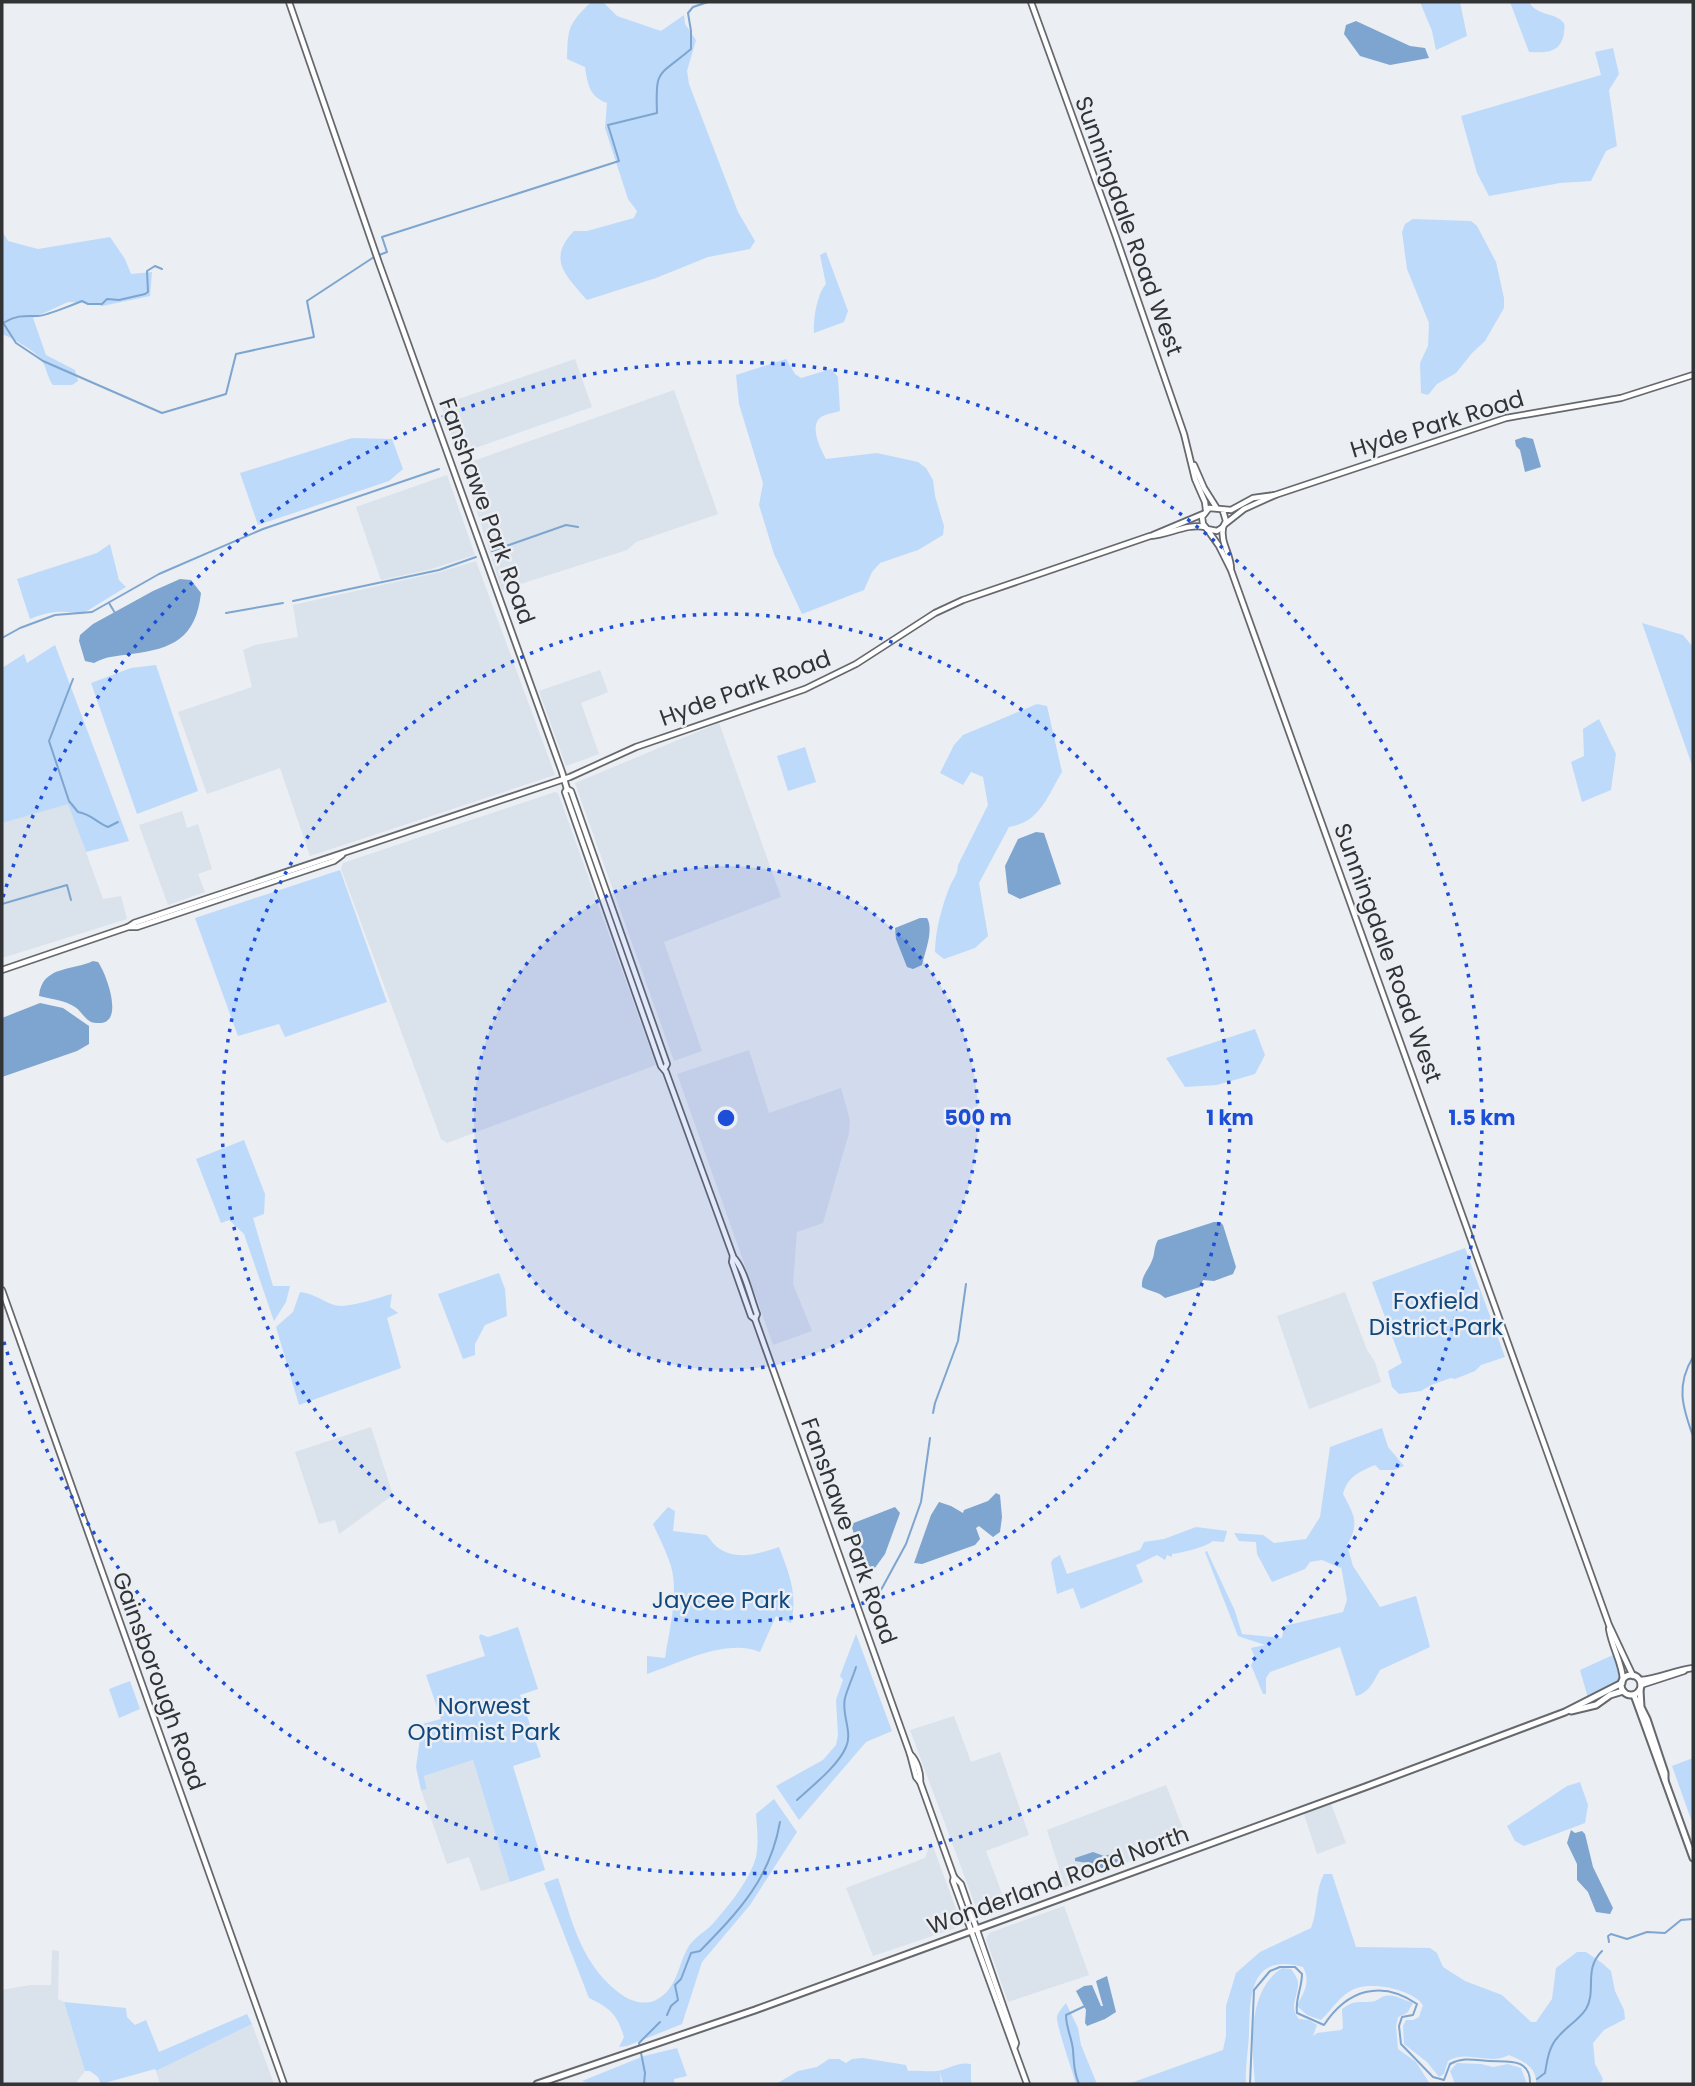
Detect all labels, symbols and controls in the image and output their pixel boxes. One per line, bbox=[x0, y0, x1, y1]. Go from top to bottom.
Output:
street label: Sunningdale Road West bbox=[1067, 92, 1191, 360]
street label: Hyde Park Road bbox=[1346, 382, 1528, 466]
street label: Fanshawe Park Road bbox=[431, 393, 543, 629]
street label: Hyde Park Road bbox=[655, 642, 835, 734]
street label: Sunningdale Road West bbox=[1326, 819, 1450, 1087]
text: 500 m bbox=[944, 1103, 1012, 1132]
text: 1 km bbox=[1206, 1103, 1254, 1132]
text: 1.5 km bbox=[1448, 1103, 1516, 1132]
centre of rings bbox=[714, 1106, 738, 1130]
park label: Foxfield District Park bbox=[1369, 1285, 1503, 1343]
street label: Fanshawe Park Road bbox=[793, 1413, 905, 1649]
street label: Gainsborough Road bbox=[105, 1567, 213, 1795]
park label: Jaycee Park bbox=[652, 1584, 790, 1616]
park label: Norwest Optimist Park bbox=[408, 1690, 561, 1748]
street label: Wonderland Road North bbox=[923, 1818, 1193, 1942]

